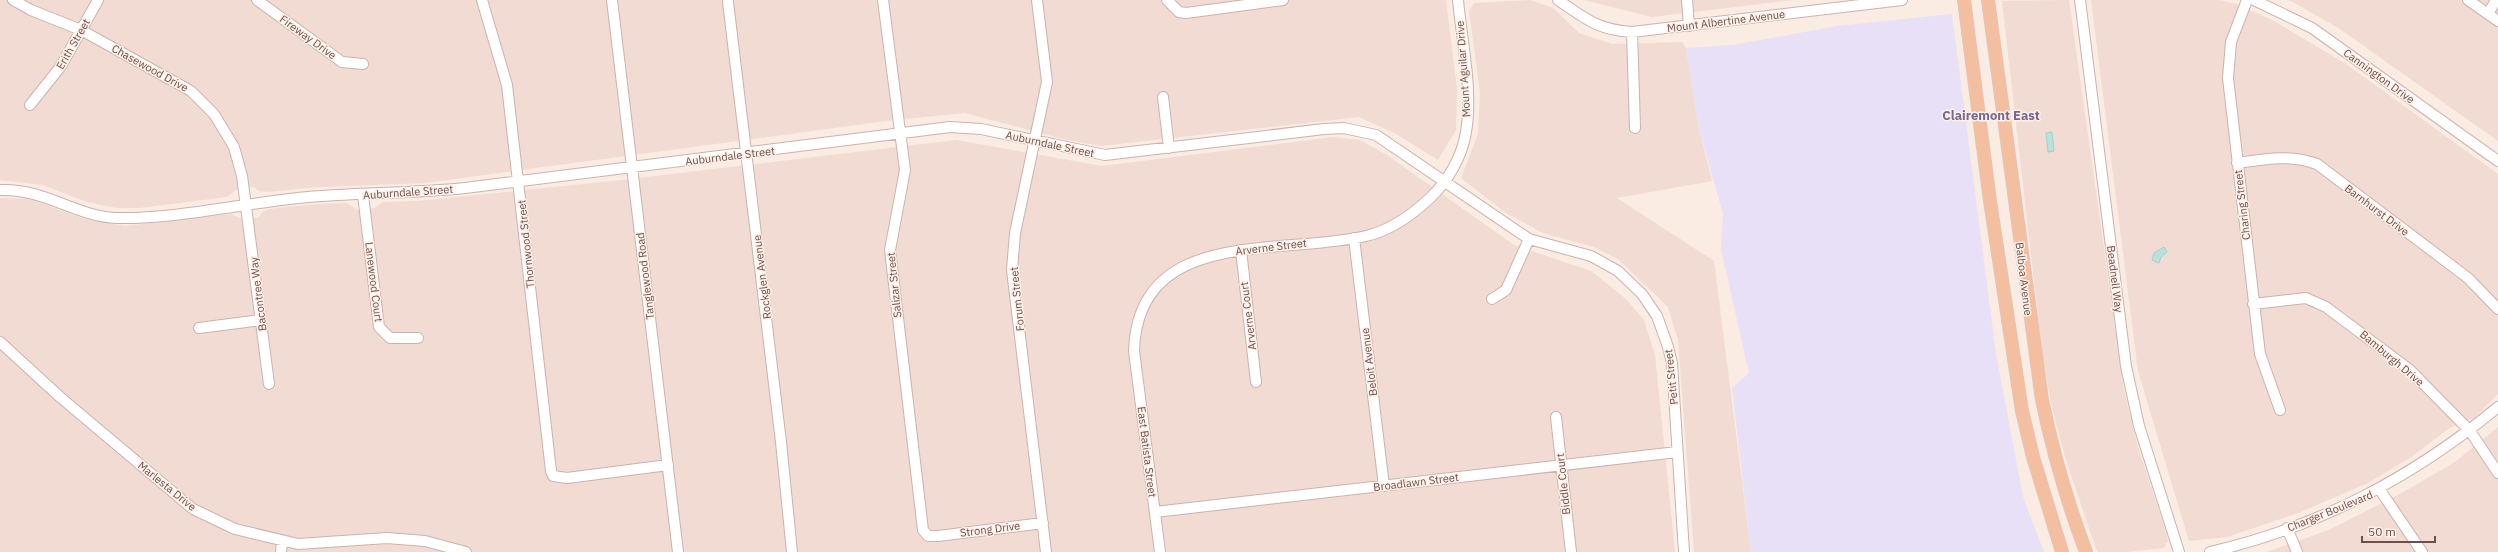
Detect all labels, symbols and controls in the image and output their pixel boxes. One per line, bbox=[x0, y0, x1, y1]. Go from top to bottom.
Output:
street label: Mount Albertine Avenue bbox=[1666, 7, 1786, 35]
street label: Fireway Drive bbox=[277, 12, 339, 62]
street label: Erith Street bbox=[53, 16, 93, 72]
street label: Mount Aguilar Drive bbox=[1453, 20, 1473, 118]
street label: Chasewood Drive bbox=[109, 41, 191, 95]
street label: Cannington Drive bbox=[2341, 46, 2417, 106]
district label: Clairemont East bbox=[1942, 107, 2040, 124]
street label: Auburndale Street bbox=[1004, 128, 1096, 160]
street label: Auburndale Street bbox=[684, 144, 776, 168]
street label: Charing Street bbox=[2231, 169, 2253, 241]
street label: Barnhurst Drive bbox=[2342, 181, 2412, 239]
street label: Auburndale Street bbox=[362, 182, 454, 202]
street label: Thornwood Street bbox=[514, 199, 538, 289]
street label: Tanglewood Road bbox=[633, 232, 657, 320]
street label: Rockglen Avenue bbox=[750, 234, 774, 320]
street label: Arverne Street bbox=[1235, 236, 1308, 258]
street label: Lanewood Court bbox=[362, 241, 386, 323]
street label: Balboa Avenue bbox=[2013, 242, 2035, 316]
street label: Beadnell Way bbox=[2104, 245, 2126, 314]
street label: Salizar Street bbox=[884, 251, 904, 318]
street label: Bacontree Way bbox=[246, 256, 269, 332]
street label: Forum Street bbox=[1007, 266, 1027, 332]
street label: Arverne Court bbox=[1237, 281, 1259, 351]
street label: Beloit Avenue bbox=[1358, 327, 1380, 397]
street label: Bamburgh Drive bbox=[2357, 327, 2427, 389]
street label: Petit Street bbox=[1661, 348, 1681, 405]
street label: East Batista Street bbox=[1134, 406, 1160, 498]
street label: Biddle Court bbox=[1553, 453, 1573, 515]
street label: Marlesta Drive bbox=[135, 458, 199, 514]
street label: Broadlawn Street bbox=[1373, 470, 1460, 494]
street label: Charger Boulevard bbox=[2285, 487, 2375, 535]
street label: Strong Drive bbox=[959, 518, 1021, 540]
scale bar bbox=[2362, 518, 2435, 544]
text: 50 m bbox=[2368, 524, 2396, 539]

